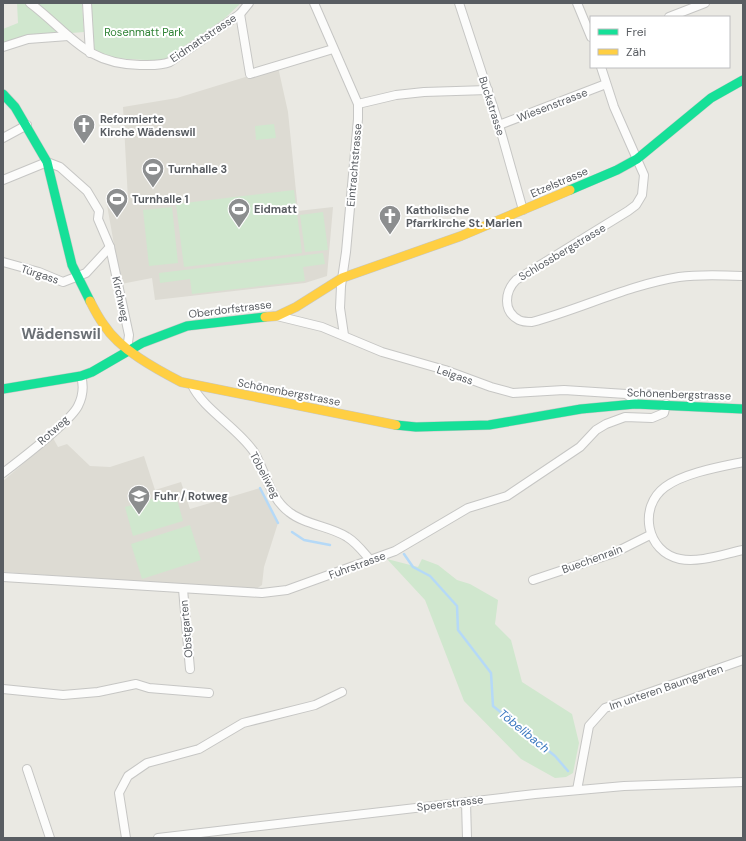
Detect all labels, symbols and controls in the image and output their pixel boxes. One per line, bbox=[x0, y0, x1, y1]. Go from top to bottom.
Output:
street label: Eidmattstrasse bbox=[167, 11, 239, 65]
legend bbox=[590, 16, 730, 68]
text: Frei bbox=[626, 24, 646, 40]
park label: Rosenmatt Park bbox=[104, 25, 184, 39]
text: Zäh bbox=[626, 44, 646, 60]
street label: Buckstrasse bbox=[476, 75, 508, 137]
street label: Wiesenstrasse bbox=[515, 85, 589, 125]
church icon: Reformierte Kirche Wädenswil bbox=[71, 112, 97, 145]
place label: Reformierte Kirche Wädenswil bbox=[100, 112, 196, 139]
street label: Eintrachtstrasse bbox=[343, 123, 365, 207]
sports icon: Turnhalle 3 bbox=[140, 156, 166, 189]
place label: Turnhalle 3 bbox=[168, 162, 227, 176]
street label: Etzelstrasse bbox=[528, 164, 590, 200]
sports icon: Turnhalle 1 bbox=[104, 186, 130, 219]
place label: Turnhalle 1 bbox=[132, 192, 188, 206]
sports icon: Eidmatt bbox=[226, 196, 252, 229]
place label: Eidmatt bbox=[254, 202, 297, 216]
church icon: Katholische Pfarrkirche St. Marien bbox=[377, 203, 403, 236]
place label: Katholische Pfarrkirche St. Marien bbox=[406, 203, 523, 230]
street label: Schlossbergstrasse bbox=[516, 220, 608, 284]
street label: Türgass bbox=[19, 261, 61, 287]
street label: Kirchweg bbox=[109, 275, 133, 323]
street label: Oberdorfstrasse bbox=[188, 297, 272, 321]
district label: Wädenswil bbox=[21, 324, 101, 344]
street label: Leigass bbox=[435, 362, 475, 388]
street label: Schönenbergstrasse bbox=[236, 375, 342, 409]
street label: Schönenbergstrasse bbox=[627, 385, 731, 403]
street label: Rotweg bbox=[34, 412, 72, 448]
street label: Töbeliweg bbox=[247, 449, 283, 501]
school or university icon: Fuhr / Rotweg bbox=[126, 483, 152, 516]
place label: Fuhr / Rotweg bbox=[154, 489, 228, 503]
street label: Buechenrain bbox=[560, 542, 624, 576]
street label: Fuhrstrasse bbox=[327, 548, 387, 582]
street label: Obstgarten bbox=[177, 600, 195, 658]
street label: Im unteren Baumgarten bbox=[607, 661, 725, 713]
water label: Töbelibach bbox=[495, 706, 553, 756]
street label: Speerstrasse bbox=[416, 792, 484, 814]

